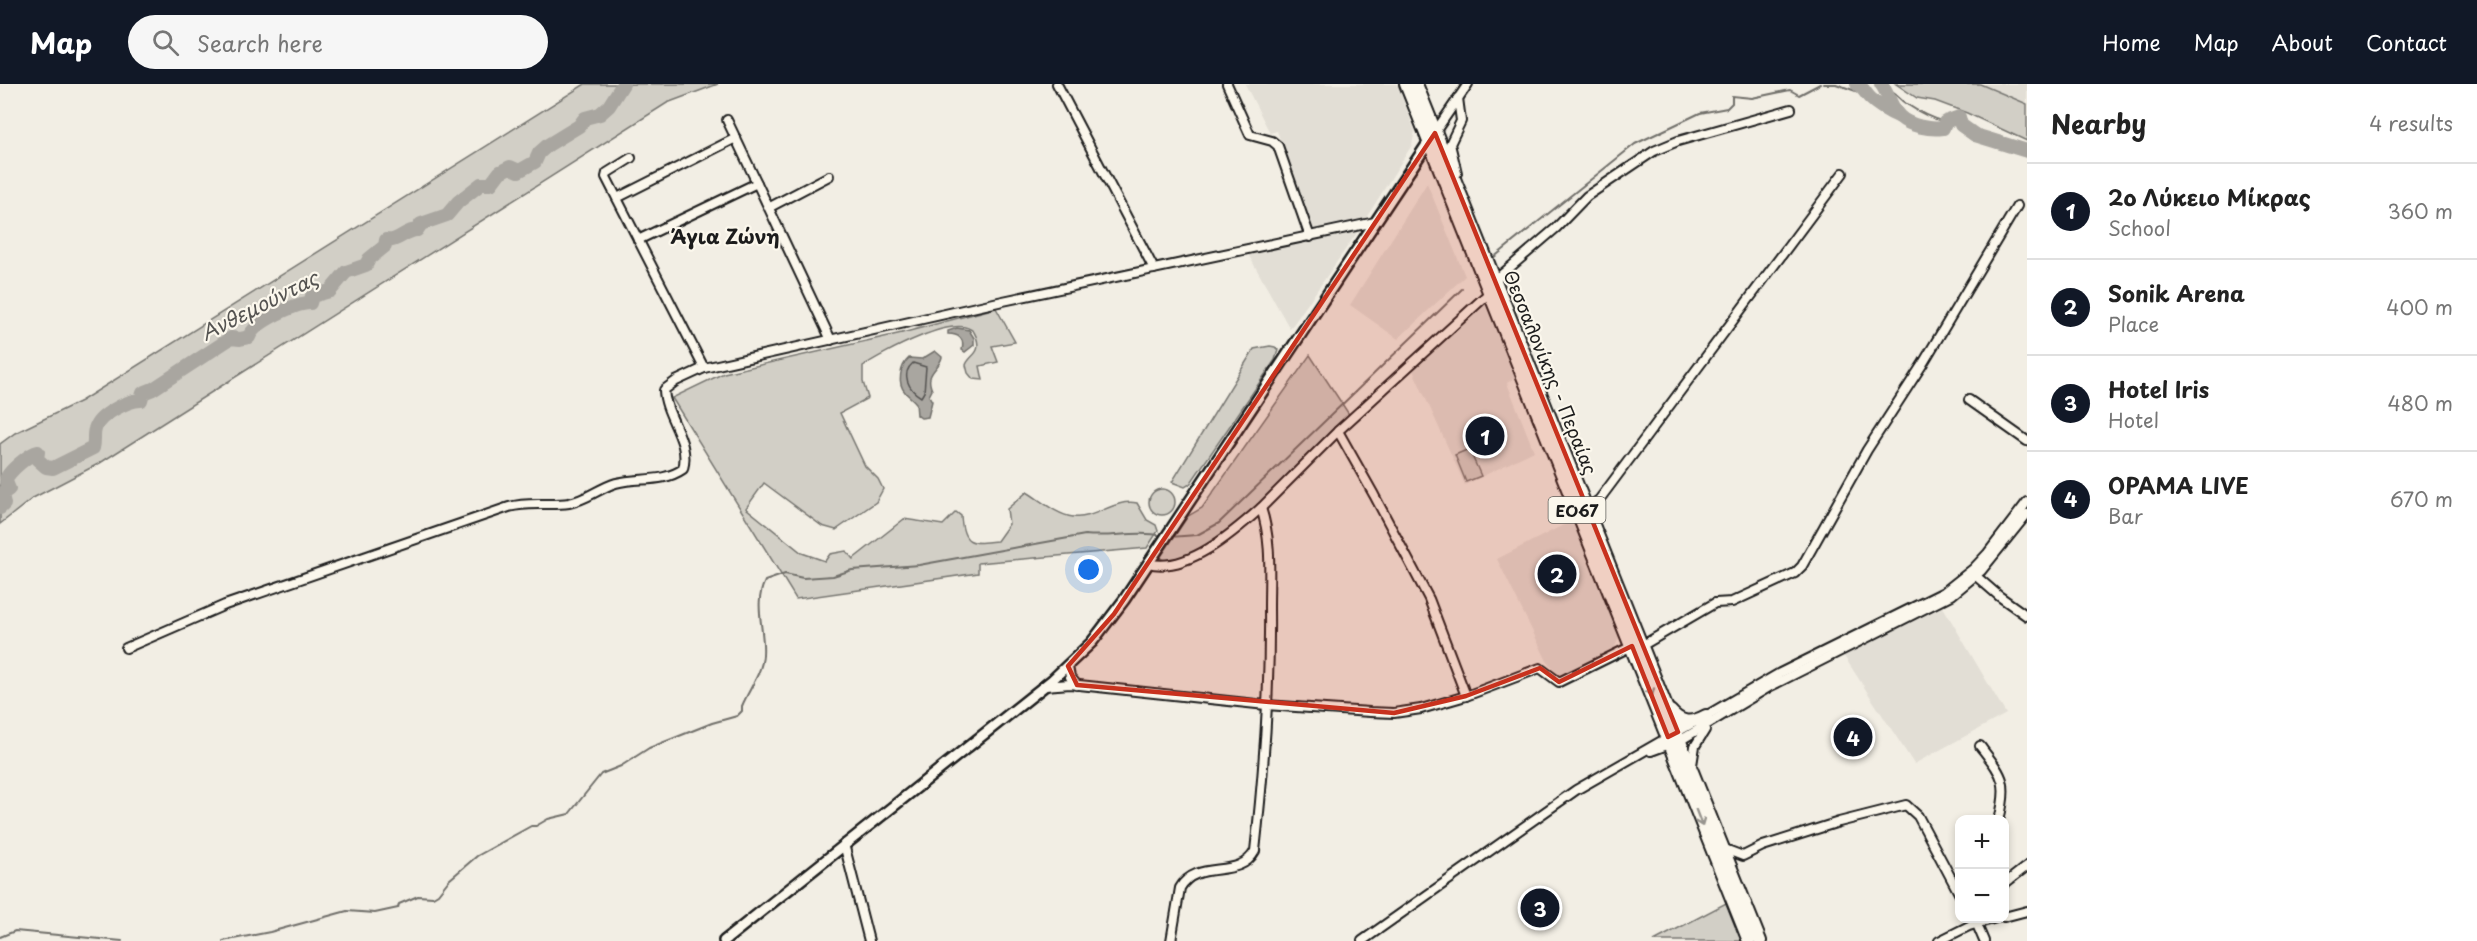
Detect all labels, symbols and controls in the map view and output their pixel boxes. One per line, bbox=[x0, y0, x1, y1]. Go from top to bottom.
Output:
search box bbox=[128, 15, 548, 69]
text: Map bbox=[30, 21, 92, 64]
icon: search bbox=[149, 26, 182, 59]
text: Search here bbox=[197, 26, 323, 59]
text: Home bbox=[2102, 26, 2161, 58]
text: Map bbox=[2194, 26, 2239, 58]
text: About bbox=[2272, 26, 2333, 58]
text: Contact bbox=[2366, 26, 2447, 58]
text: Nearby bbox=[2051, 104, 2146, 143]
text: 4 results bbox=[2369, 108, 2453, 138]
text: 2ο Λύκειο Μίκρας bbox=[2108, 180, 2311, 213]
text: 1 bbox=[2066, 196, 2075, 226]
text: 360 m bbox=[2387, 196, 2453, 226]
text: School bbox=[2108, 213, 2171, 243]
district label: Άγια Ζώνη bbox=[670, 221, 780, 251]
water label: Ανθεμούντας bbox=[195, 262, 325, 348]
street label: Θεσσαλονίκης - Περαίας bbox=[1498, 266, 1604, 478]
text: Sonik Arena bbox=[2108, 276, 2245, 309]
text: 2 bbox=[2063, 292, 2078, 322]
text: 400 m bbox=[2386, 292, 2453, 322]
text: Place bbox=[2108, 309, 2159, 339]
text: Hotel Iris bbox=[2108, 372, 2209, 405]
text: 3 bbox=[2064, 388, 2077, 418]
text: 480 m bbox=[2388, 388, 2453, 418]
text: Hotel bbox=[2108, 405, 2159, 435]
pin: 1 bbox=[1466, 414, 1504, 458]
text: ΟΡΑΜΑ LIVE bbox=[2108, 468, 2249, 501]
text: 4 bbox=[2064, 484, 2077, 514]
text: 670 m bbox=[2390, 484, 2453, 514]
road number: ΕΟ67 bbox=[1548, 497, 1606, 523]
text: Bar bbox=[2108, 501, 2143, 531]
pin: 2 bbox=[1538, 552, 1576, 596]
your location bbox=[1074, 555, 1103, 584]
one-way arrow bbox=[1644, 678, 1655, 696]
pin: 4 bbox=[1834, 714, 1872, 760]
one-way arrow bbox=[1695, 808, 1706, 827]
map controls bbox=[1955, 815, 2009, 923]
button: + bbox=[1955, 815, 2009, 869]
button: − bbox=[1955, 869, 2009, 923]
pin: 3 bbox=[1520, 886, 1560, 930]

